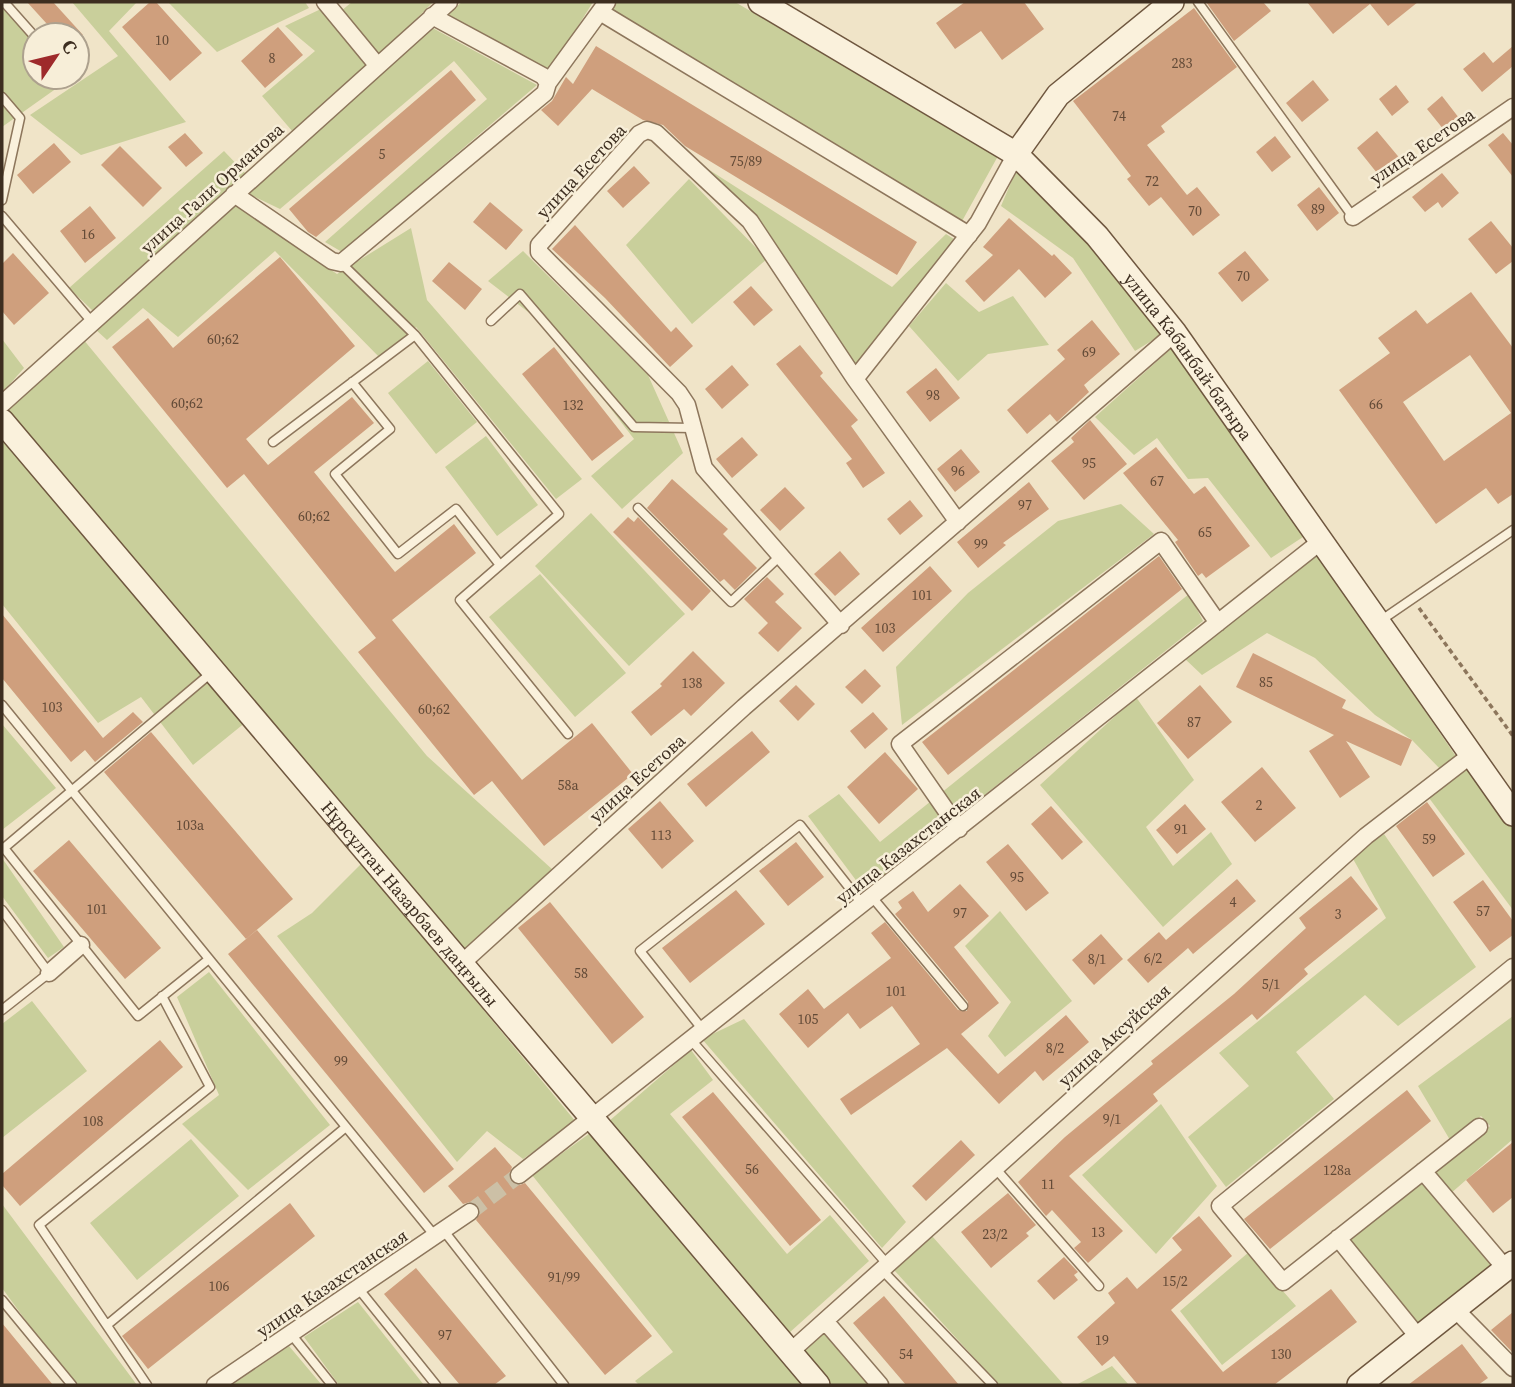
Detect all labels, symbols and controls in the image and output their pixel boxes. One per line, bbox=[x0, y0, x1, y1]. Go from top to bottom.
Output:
north arrow bbox=[21, 21, 91, 91]
house number: 10 bbox=[155, 30, 169, 50]
text: С bbox=[56, 34, 84, 59]
house number: 8 bbox=[269, 48, 276, 68]
house number: 283 bbox=[1172, 53, 1193, 73]
street label: улица Есетова bbox=[1365, 101, 1480, 190]
house number: 74 bbox=[1112, 106, 1126, 126]
street label: улица Гали Орманова bbox=[135, 116, 290, 259]
street label: улица Есетова bbox=[530, 117, 632, 224]
house number: 5 bbox=[379, 144, 386, 164]
house number: 75/89 bbox=[730, 151, 762, 171]
house number: 72 bbox=[1145, 171, 1159, 191]
house number: 89 bbox=[1311, 199, 1325, 219]
house number: 70 bbox=[1188, 201, 1202, 221]
house number: 16 bbox=[81, 224, 95, 244]
house number: 70 bbox=[1236, 266, 1250, 286]
street label: улица Кабанбай-батыра bbox=[1118, 267, 1259, 446]
house number: 60;62 bbox=[207, 329, 239, 349]
house number: 69 bbox=[1082, 342, 1096, 362]
house number: 98 bbox=[926, 385, 940, 405]
house number: 60;62 bbox=[171, 393, 203, 413]
house number: 66 bbox=[1369, 394, 1383, 414]
house number: 132 bbox=[563, 395, 584, 415]
house number: 95 bbox=[1082, 453, 1096, 473]
house number: 96 bbox=[951, 461, 965, 481]
house number: 67 bbox=[1150, 471, 1164, 491]
house number: 97 bbox=[1018, 495, 1032, 515]
house number: 60;62 bbox=[298, 506, 330, 526]
house number: 65 bbox=[1198, 522, 1212, 542]
house number: 99 bbox=[974, 534, 988, 554]
house number: 101 bbox=[912, 585, 933, 605]
house number: 103 bbox=[875, 618, 896, 638]
house number: 85 bbox=[1259, 672, 1273, 692]
house number: 138 bbox=[682, 673, 703, 693]
house number: 103 bbox=[42, 697, 63, 717]
house number: 60;62 bbox=[418, 699, 450, 719]
house number: 87 bbox=[1187, 712, 1201, 732]
street label: улица Есетова bbox=[583, 727, 691, 828]
house number: 58а bbox=[557, 775, 579, 795]
street label: улица Казахстанская bbox=[830, 780, 986, 910]
street label: Нұрсұлтан Назарбаев даңғылы bbox=[316, 795, 505, 1012]
house number: 2 bbox=[1256, 795, 1263, 815]
house number: 103а bbox=[176, 815, 205, 835]
house number: 91 bbox=[1174, 819, 1188, 839]
house number: 113 bbox=[651, 825, 672, 845]
house number: 59 bbox=[1422, 829, 1436, 849]
house number: 95 bbox=[1010, 867, 1024, 887]
house number: 4 bbox=[1230, 892, 1237, 912]
house number: 101 bbox=[87, 899, 108, 919]
house number: 57 bbox=[1476, 901, 1490, 921]
house number: 97 bbox=[953, 903, 967, 923]
house number: 3 bbox=[1335, 904, 1342, 924]
house number: 6/2 bbox=[1144, 948, 1162, 968]
house number: 8/1 bbox=[1088, 949, 1106, 969]
house number: 58 bbox=[574, 963, 588, 983]
house number: 5/1 bbox=[1262, 974, 1280, 994]
street label: улица Аксуйская bbox=[1052, 978, 1176, 1092]
house number: 101 bbox=[886, 981, 907, 1001]
house number: 105 bbox=[798, 1009, 819, 1029]
house number: 8/2 bbox=[1046, 1038, 1064, 1058]
house number: 99 bbox=[334, 1051, 348, 1071]
house number: 9/1 bbox=[1103, 1109, 1121, 1129]
house number: 108 bbox=[83, 1111, 104, 1131]
house number: 56 bbox=[745, 1159, 759, 1179]
house number: 128а bbox=[1323, 1160, 1352, 1180]
house number: 11 bbox=[1041, 1174, 1055, 1194]
house number: 13 bbox=[1091, 1222, 1105, 1242]
street label: улица Казахстанская bbox=[251, 1223, 413, 1343]
house number: 23/2 bbox=[982, 1224, 1008, 1244]
house number: 91/99 bbox=[548, 1267, 580, 1287]
house number: 15/2 bbox=[1162, 1271, 1188, 1291]
house number: 106 bbox=[209, 1276, 230, 1296]
house number: 97 bbox=[438, 1325, 452, 1345]
house number: 19 bbox=[1095, 1330, 1109, 1350]
house number: 54 bbox=[899, 1344, 913, 1364]
house number: 130 bbox=[1271, 1344, 1292, 1364]

